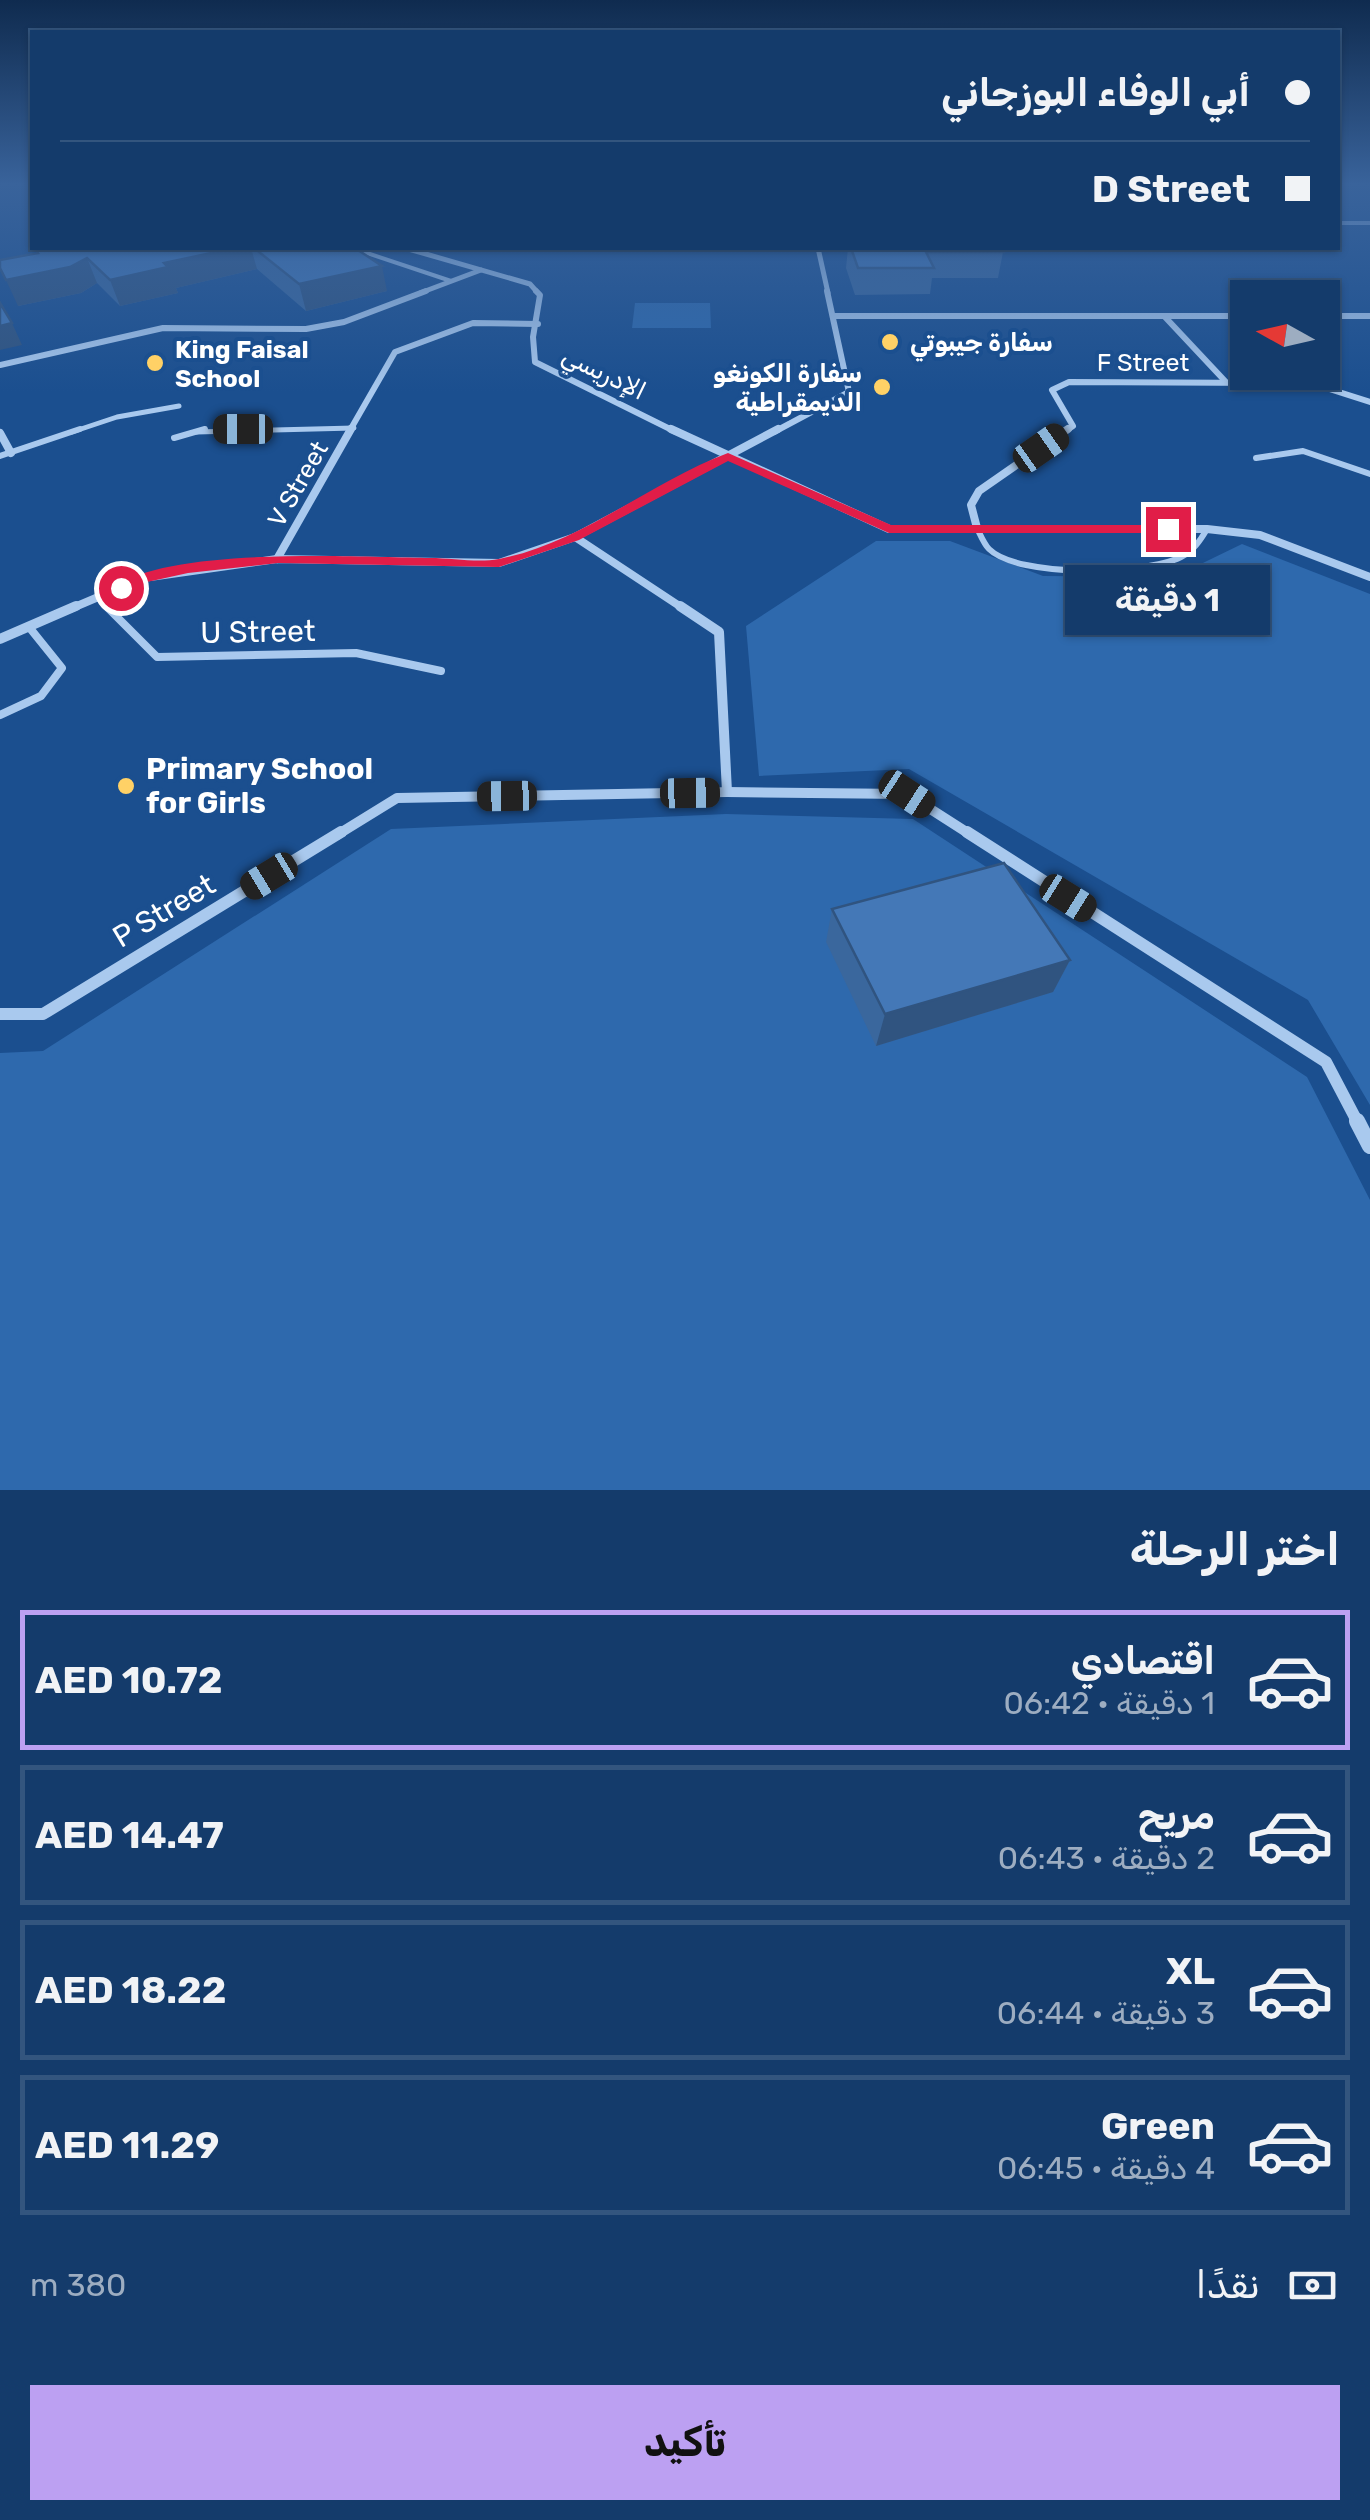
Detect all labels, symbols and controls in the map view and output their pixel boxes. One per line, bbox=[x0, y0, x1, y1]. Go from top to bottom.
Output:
text: أبي الوفاء البوزجاني bbox=[941, 70, 1250, 116]
text: D Street bbox=[1092, 166, 1250, 212]
north arrow bbox=[1230, 280, 1340, 390]
map controls bbox=[1230, 280, 1340, 390]
place label: سفارة جيبوتي bbox=[910, 328, 1053, 362]
marker: سفارة جيبوتي bbox=[879, 331, 901, 353]
place label: King Faisal School bbox=[175, 335, 309, 393]
street label: الإدريسي bbox=[556, 340, 651, 409]
street label: F Street bbox=[1097, 348, 1190, 377]
marker: King Faisal School bbox=[144, 352, 166, 374]
place label: سفارة الكونغو الديمقراطية bbox=[713, 359, 862, 417]
marker: سفارة الكونغو الديمقراطية bbox=[871, 376, 893, 398]
car bbox=[213, 414, 273, 444]
car bbox=[1008, 419, 1074, 477]
street label: V Street bbox=[262, 436, 334, 532]
route end bbox=[1146, 507, 1191, 552]
callout: 1 دقيقة bbox=[1066, 564, 1270, 634]
route start bbox=[99, 566, 144, 611]
text: 1 دقيقة bbox=[1115, 581, 1220, 619]
street label: U Street bbox=[200, 613, 316, 651]
place label: Primary School for Girls bbox=[146, 751, 373, 821]
car bbox=[874, 765, 940, 823]
marker: Primary School for Girls bbox=[115, 775, 137, 797]
car bbox=[660, 777, 720, 809]
car bbox=[477, 780, 537, 812]
car bbox=[236, 848, 302, 904]
street label: P Street bbox=[106, 866, 222, 955]
car bbox=[1035, 869, 1101, 927]
text: اختر الرحلة bbox=[1130, 1523, 1340, 1576]
icon: car bbox=[1245, 1635, 1335, 1725]
text: اقتصادي bbox=[1071, 1638, 1215, 1684]
text: AED 10.72 bbox=[35, 1657, 222, 1703]
text: 1 دقيقة · 06:42 bbox=[1003, 1684, 1215, 1722]
icon: car bbox=[1245, 1790, 1335, 1880]
text: مريح bbox=[1138, 1793, 1215, 1839]
text: AED 14.47 bbox=[35, 1812, 224, 1858]
text: 2 دقيقة · 06:43 bbox=[998, 1839, 1215, 1877]
icon: car bbox=[1245, 1945, 1335, 2035]
text: XL bbox=[1166, 1948, 1215, 1994]
text: AED 18.22 bbox=[35, 1967, 226, 2013]
text: 3 دقيقة · 06:44 bbox=[997, 1994, 1215, 2032]
icon: car bbox=[1245, 2100, 1335, 2190]
text: Green bbox=[1101, 2103, 1215, 2149]
text: AED 11.29 bbox=[35, 2122, 219, 2168]
text: 4 دقيقة · 06:45 bbox=[997, 2149, 1215, 2187]
icon: cash bbox=[1285, 2258, 1340, 2313]
text: نقدًا bbox=[1196, 2262, 1260, 2308]
text: 380 m bbox=[30, 2266, 126, 2304]
button: تأكيد bbox=[30, 2385, 1340, 2500]

